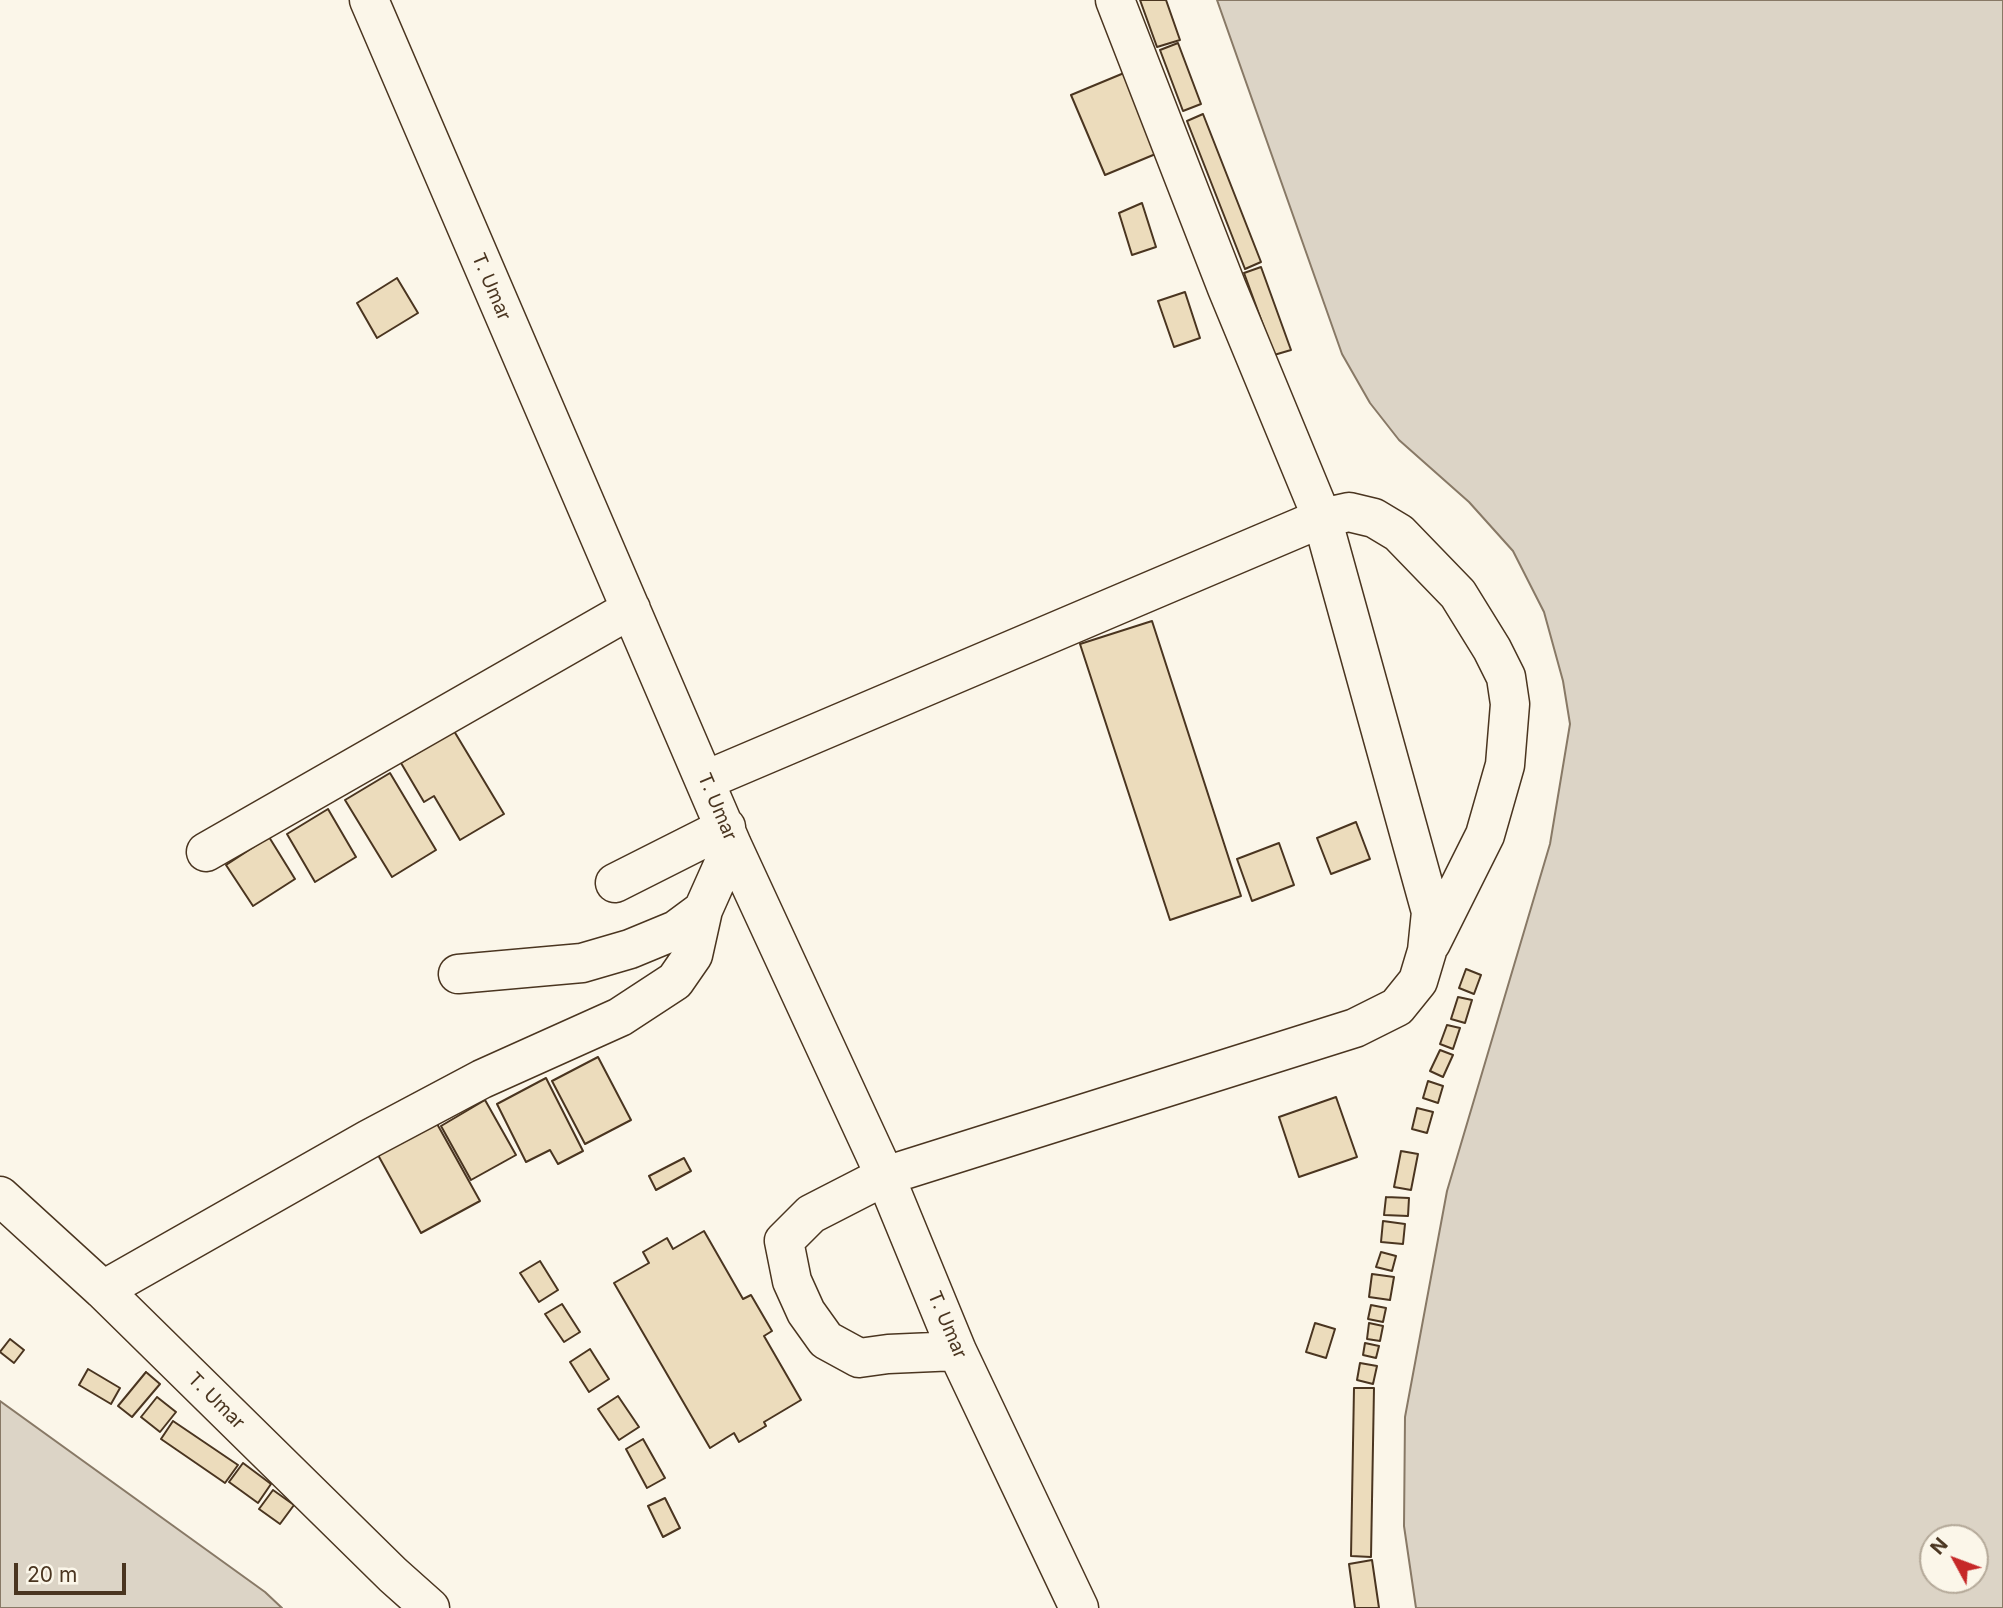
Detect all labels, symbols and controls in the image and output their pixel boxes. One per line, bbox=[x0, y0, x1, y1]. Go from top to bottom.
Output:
street label: T. Umar bbox=[467, 250, 515, 324]
street label: T. Umar bbox=[693, 770, 741, 844]
street label: T. Umar bbox=[923, 1288, 971, 1362]
street label: T. Umar bbox=[183, 1368, 249, 1434]
north arrow bbox=[1919, 1524, 1989, 1594]
text: N bbox=[1926, 1533, 1953, 1559]
scale bar bbox=[18, 1548, 130, 1592]
text: 20 m bbox=[27, 1562, 77, 1587]

